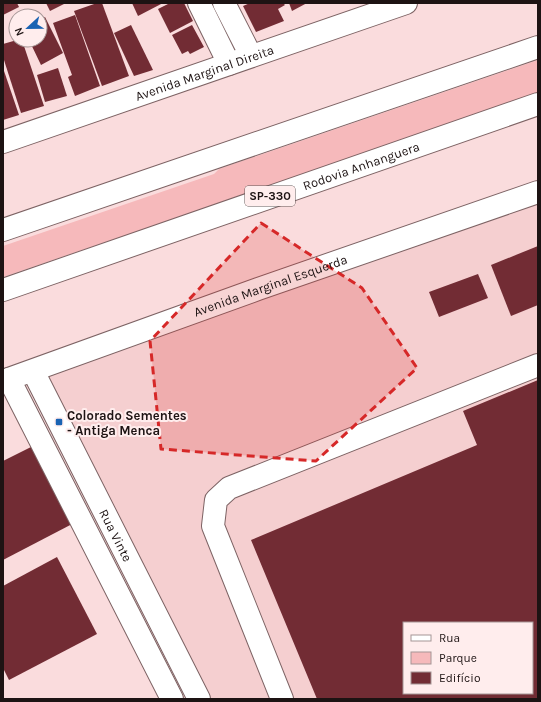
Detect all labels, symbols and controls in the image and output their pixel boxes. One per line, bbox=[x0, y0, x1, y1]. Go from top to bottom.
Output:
north arrow bbox=[8, 8, 48, 48]
text: N bbox=[12, 25, 27, 38]
street label: Avenida Marginal Direita bbox=[133, 42, 276, 104]
street label: Rodovia Anhanguera bbox=[301, 139, 421, 193]
road number: SP-330 bbox=[245, 186, 295, 206]
street label: Avenida Marginal Esquerda bbox=[192, 252, 349, 320]
place label: Colorado Sementes - Antiga Menca bbox=[67, 408, 187, 438]
marker: Colorado Sementes - Antiga Menca bbox=[54, 417, 64, 427]
street label: Rua Vinte bbox=[96, 507, 135, 564]
legend bbox=[403, 622, 533, 694]
text: Rua bbox=[439, 631, 460, 645]
text: Parque bbox=[439, 651, 477, 665]
text: Edifício bbox=[439, 671, 480, 685]

